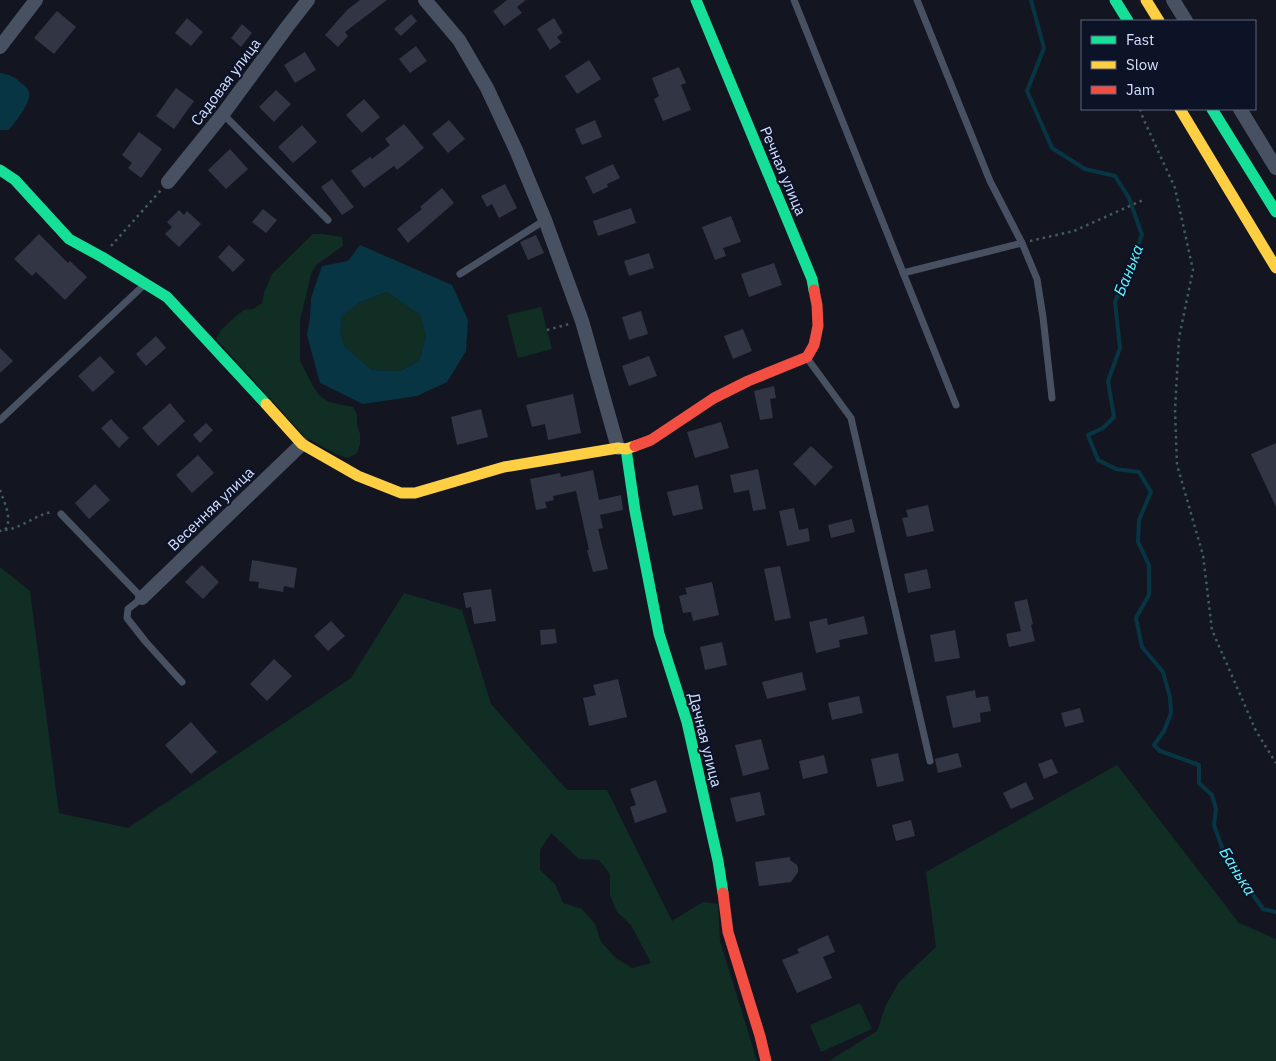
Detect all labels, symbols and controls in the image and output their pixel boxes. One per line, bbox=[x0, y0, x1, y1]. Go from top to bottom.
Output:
legend bbox=[1081, 20, 1256, 110]
text: Fast bbox=[1126, 30, 1154, 49]
street label: Садовая улица bbox=[187, 34, 265, 129]
text: Slow bbox=[1126, 55, 1159, 74]
text: Jam bbox=[1126, 80, 1155, 99]
street label: Речная улица bbox=[756, 123, 811, 218]
water label: Банька bbox=[1109, 241, 1147, 299]
street label: Весенняя улица bbox=[164, 463, 258, 555]
street label: Дачная улица bbox=[685, 691, 726, 789]
water label: Банька bbox=[1215, 843, 1261, 899]

